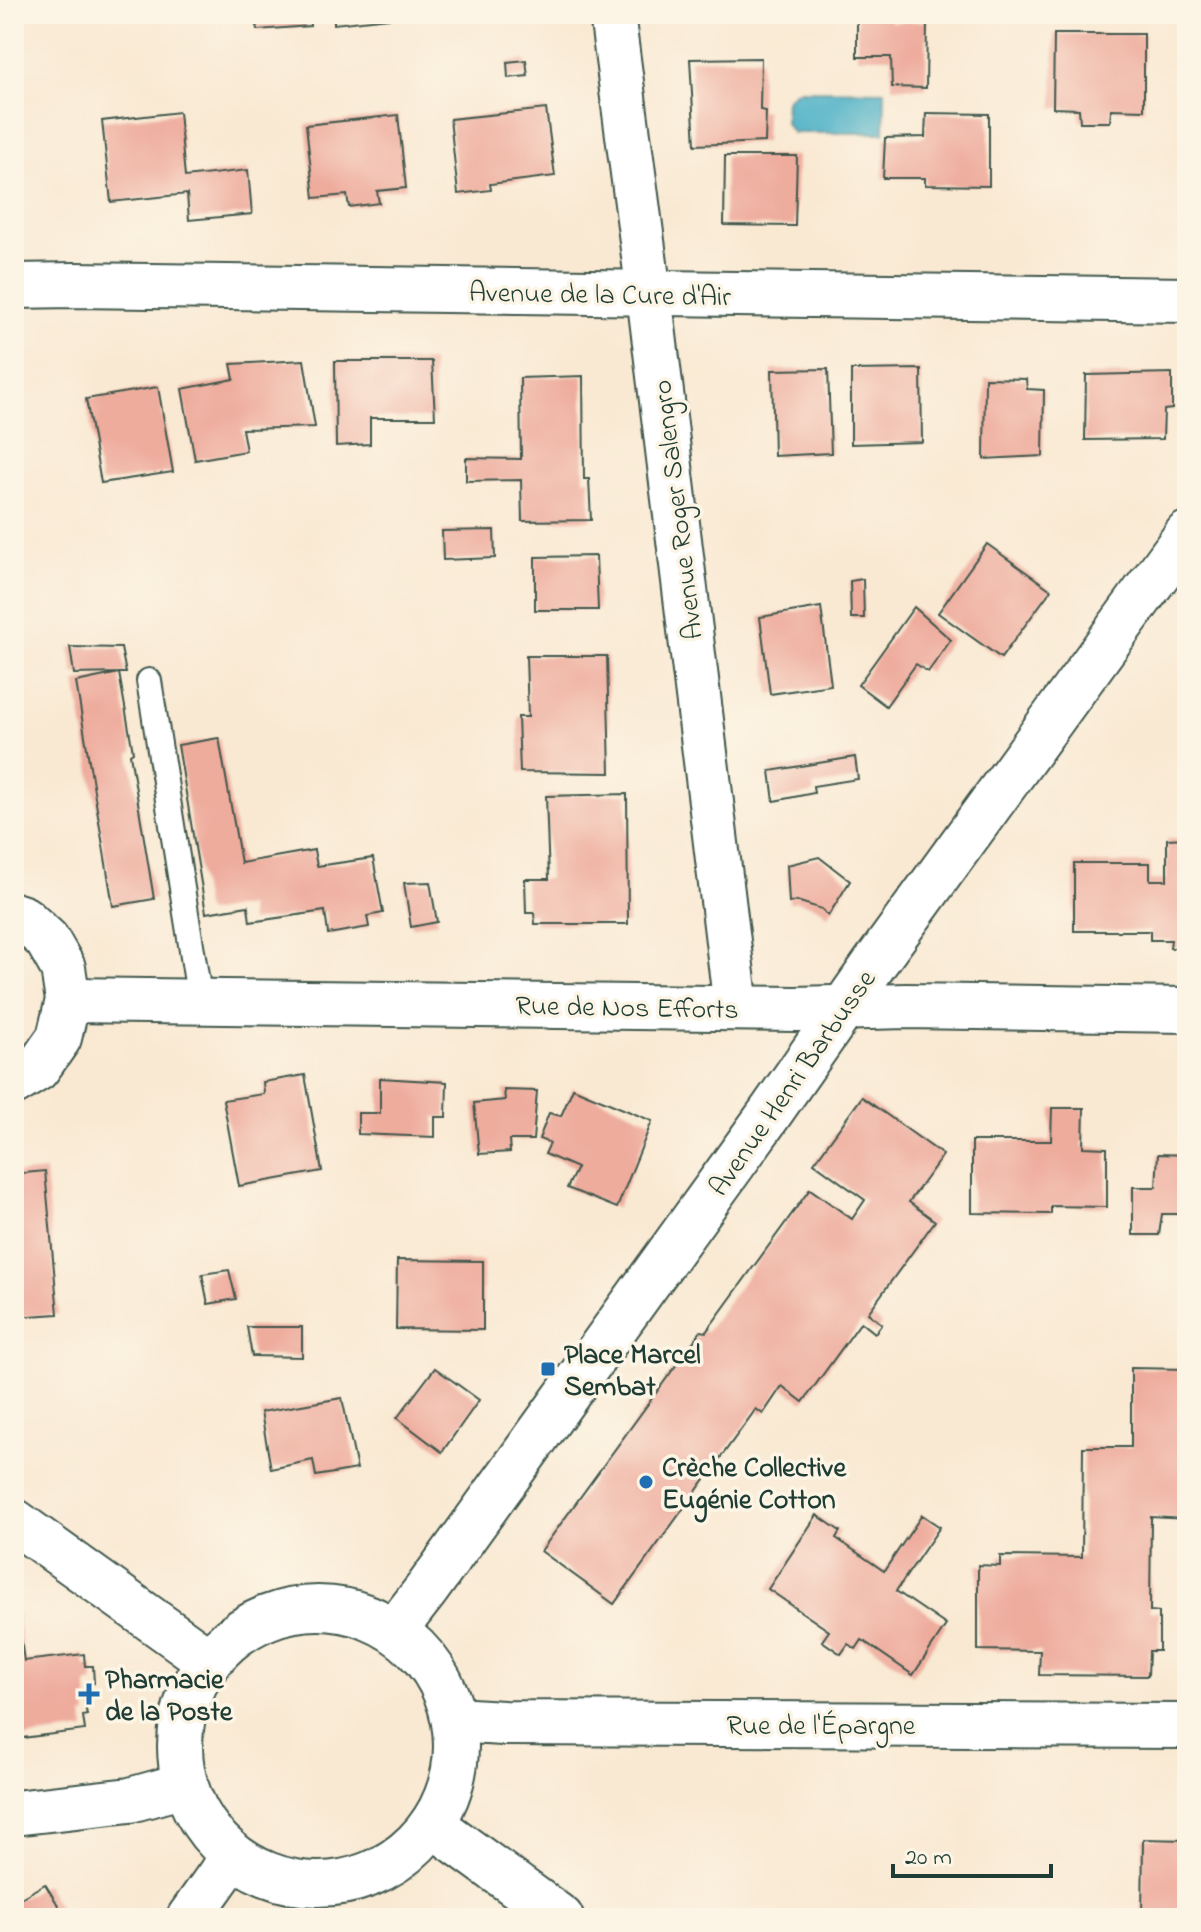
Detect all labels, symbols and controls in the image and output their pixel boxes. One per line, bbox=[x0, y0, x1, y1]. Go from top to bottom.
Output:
street label: Avenue de la Cure d'Air bbox=[469, 274, 732, 319]
street label: Avenue Roger Salengro bbox=[643, 377, 716, 642]
street label: Avenue Henri Barbusse bbox=[700, 962, 888, 1206]
street label: Rue de Nos Efforts bbox=[515, 987, 739, 1032]
place label: Place Marcel Sembat bbox=[564, 1336, 701, 1409]
marker: Place Marcel Sembat bbox=[539, 1360, 557, 1378]
place label: Crèche Collective Eugénie Cotton bbox=[662, 1449, 847, 1523]
marker: Crèche Collective Eugénie Cotton bbox=[637, 1473, 655, 1491]
place label: Pharmacie de la Poste bbox=[105, 1661, 234, 1734]
marker: Pharmacie de la Poste bbox=[80, 1685, 98, 1703]
street label: Rue de l'Épargne bbox=[727, 1707, 916, 1748]
scale bar bbox=[893, 1828, 1051, 1878]
text: 20 m bbox=[905, 1841, 952, 1876]

